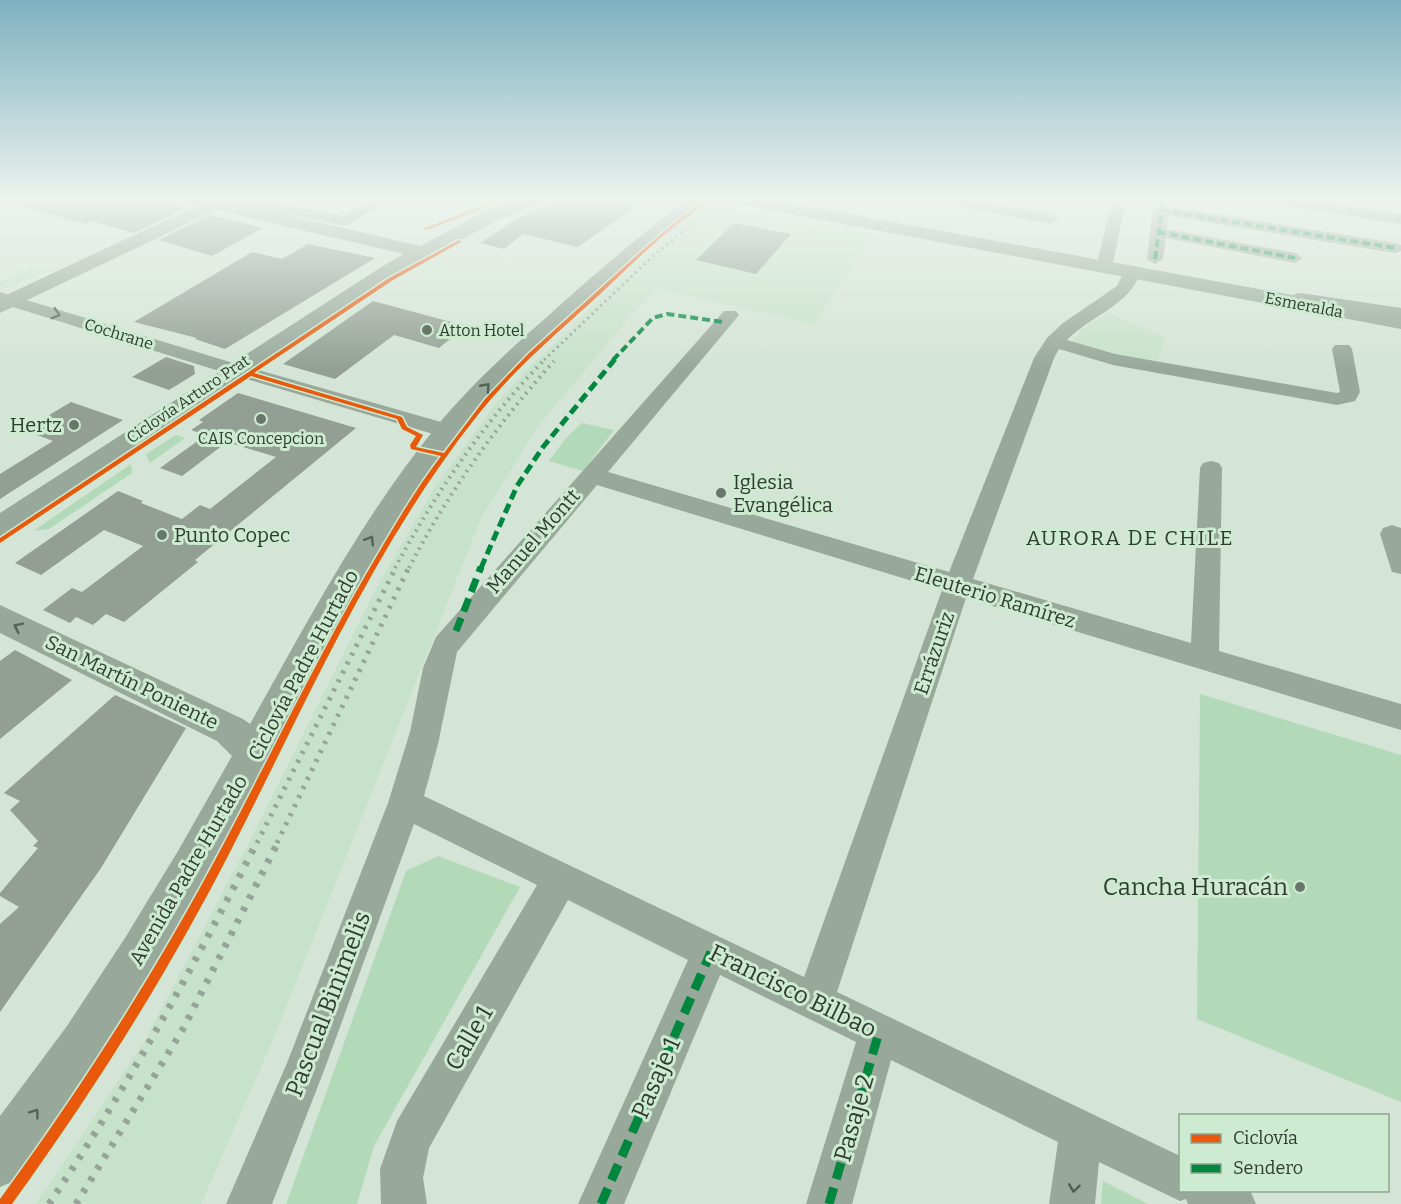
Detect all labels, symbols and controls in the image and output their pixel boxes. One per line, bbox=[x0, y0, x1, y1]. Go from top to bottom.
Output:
street label: Esmeralda bbox=[1263, 288, 1345, 322]
one-way arrow bbox=[50, 307, 61, 319]
street label: Cochrane bbox=[82, 315, 156, 353]
place label: Atton Hotel bbox=[439, 321, 525, 340]
marker: Atton Hotel bbox=[420, 323, 434, 337]
street label: Ciclovía Arturo Prat bbox=[123, 351, 253, 447]
one-way arrow bbox=[479, 383, 490, 394]
marker: CAIS Concepcion bbox=[254, 412, 268, 426]
place label: Hertz bbox=[10, 413, 62, 437]
marker: Hertz bbox=[67, 418, 81, 432]
place label: CAIS Concepcion bbox=[198, 429, 324, 448]
place label: Iglesia Evangélica bbox=[733, 470, 833, 517]
street label: Manuel Montt bbox=[481, 484, 585, 598]
marker: Iglesia Evangélica bbox=[714, 486, 728, 500]
place label: Punto Copec bbox=[174, 523, 290, 547]
district label: AURORA DE CHILE bbox=[1026, 525, 1234, 551]
marker: Punto Copec bbox=[155, 528, 169, 542]
one-way arrow bbox=[363, 536, 375, 546]
street label: Eleuterio Ramírez bbox=[912, 561, 1078, 633]
street label: Ciclovía Padre Hurtado bbox=[243, 566, 363, 764]
street label: Errázuriz bbox=[909, 608, 959, 698]
one-way arrow bbox=[14, 623, 25, 635]
street label: San Martín Poniente bbox=[42, 630, 222, 734]
street label: Avenida Padre Hurtado bbox=[124, 771, 252, 969]
place label: Cancha Huracán bbox=[1103, 873, 1288, 901]
marker: Cancha Huracán bbox=[1293, 880, 1307, 894]
street label: Pascual Binimelis bbox=[280, 907, 376, 1101]
street label: Francisco Bilbao bbox=[705, 938, 881, 1044]
street label: Calle 1 bbox=[439, 1001, 499, 1075]
street label: Pasaje 1 bbox=[626, 1033, 686, 1123]
street label: Pasaje 2 bbox=[828, 1071, 880, 1165]
one-way arrow bbox=[28, 1109, 39, 1120]
legend bbox=[1179, 1114, 1389, 1192]
text: Ciclovía bbox=[1233, 1127, 1298, 1149]
text: Sendero bbox=[1233, 1157, 1303, 1179]
one-way arrow bbox=[1068, 1184, 1080, 1193]

